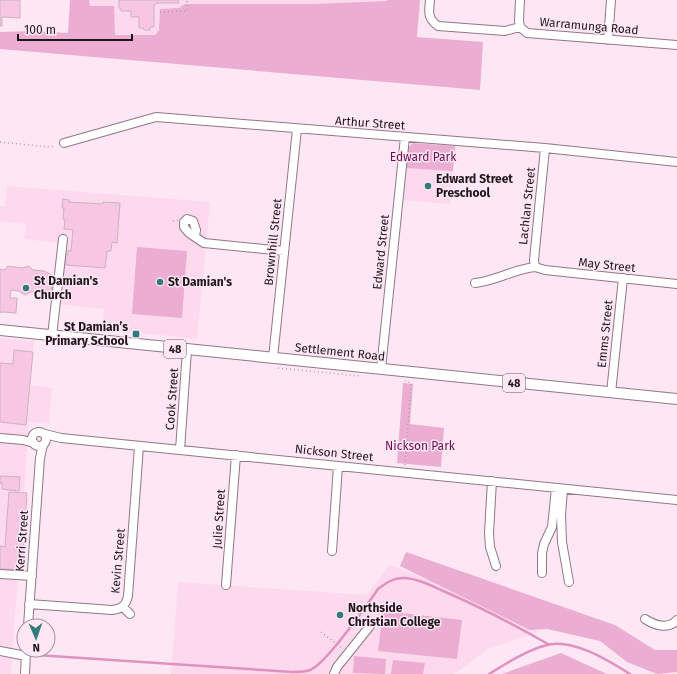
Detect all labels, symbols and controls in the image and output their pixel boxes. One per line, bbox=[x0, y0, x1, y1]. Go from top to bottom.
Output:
street label: Warramunga Road bbox=[539, 15, 639, 37]
scale bar bbox=[18, 16, 132, 42]
text: 100 m bbox=[24, 23, 56, 37]
street label: Arthur Street bbox=[334, 114, 406, 132]
park label: Edward Park bbox=[390, 150, 457, 164]
street label: Lachlan Street bbox=[516, 166, 538, 245]
place label: Edward Street Preschool bbox=[436, 172, 513, 200]
marker: Edward Street Preschool bbox=[423, 181, 433, 191]
street label: Brownhill Street bbox=[261, 197, 285, 286]
street label: Edward Street bbox=[370, 213, 392, 290]
street label: May Street bbox=[578, 255, 637, 275]
place label: St Damian's Church bbox=[34, 274, 98, 302]
place label: St Damian's bbox=[168, 275, 232, 289]
marker: St Damian's bbox=[155, 277, 165, 287]
marker: St Damian's Church bbox=[21, 283, 31, 293]
street label: Emms Street bbox=[594, 299, 616, 369]
place label: St Damian’s Primary School bbox=[45, 320, 128, 348]
marker: St Damian’s Primary School bbox=[131, 329, 141, 339]
road number: 48 bbox=[164, 340, 186, 358]
street label: Settlement Road bbox=[294, 340, 386, 364]
street label: Cook Street bbox=[163, 367, 181, 431]
road number: 48 bbox=[503, 374, 525, 392]
park label: Nickson Park bbox=[385, 439, 456, 453]
street label: Nickson Street bbox=[294, 442, 375, 464]
street label: Julie Street bbox=[210, 488, 228, 549]
street label: Kerri Street bbox=[13, 509, 31, 572]
street label: Kevin Street bbox=[108, 527, 128, 594]
place label: Northside Christian College bbox=[348, 601, 441, 629]
marker: Northside Christian College bbox=[335, 610, 345, 620]
north arrow bbox=[16, 618, 56, 658]
text: N bbox=[32, 641, 40, 654]

